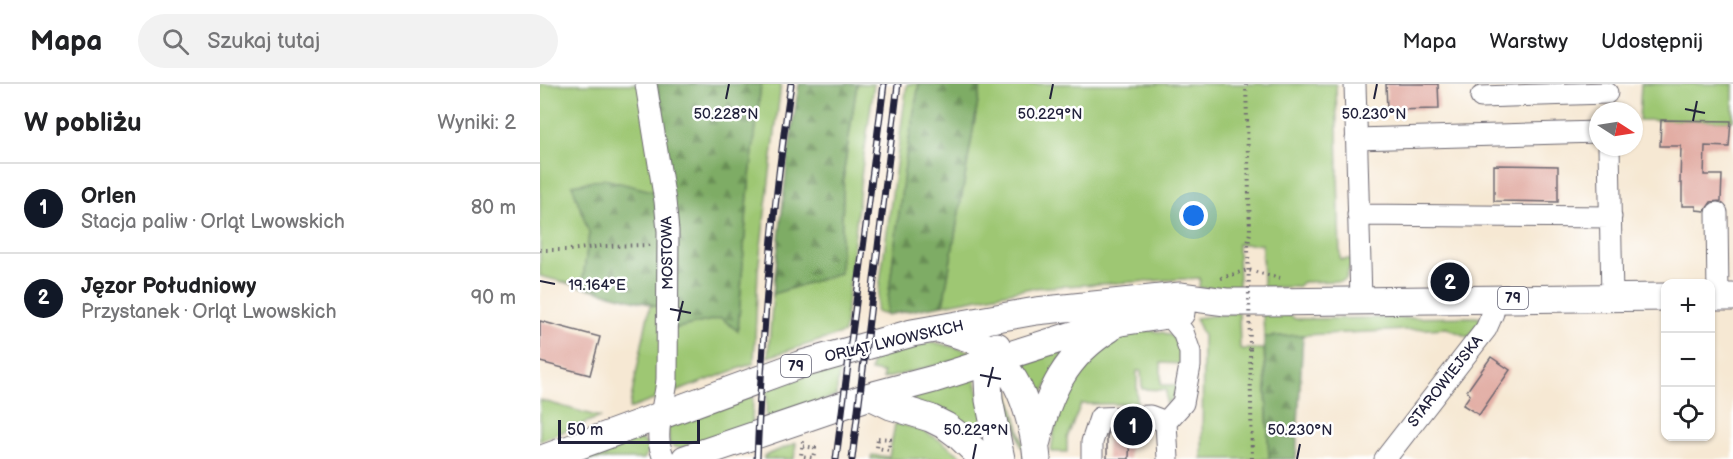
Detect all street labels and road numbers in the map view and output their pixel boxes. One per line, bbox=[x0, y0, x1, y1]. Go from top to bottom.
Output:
street label: MOSTOWA bbox=[657, 215, 678, 290]
road number: 79 bbox=[1498, 287, 1528, 309]
street label: ORLĄT LWOWSKICH bbox=[823, 316, 965, 367]
street label: STAROWIEJSKA bbox=[1404, 331, 1488, 431]
road number: 79 bbox=[781, 355, 811, 377]

